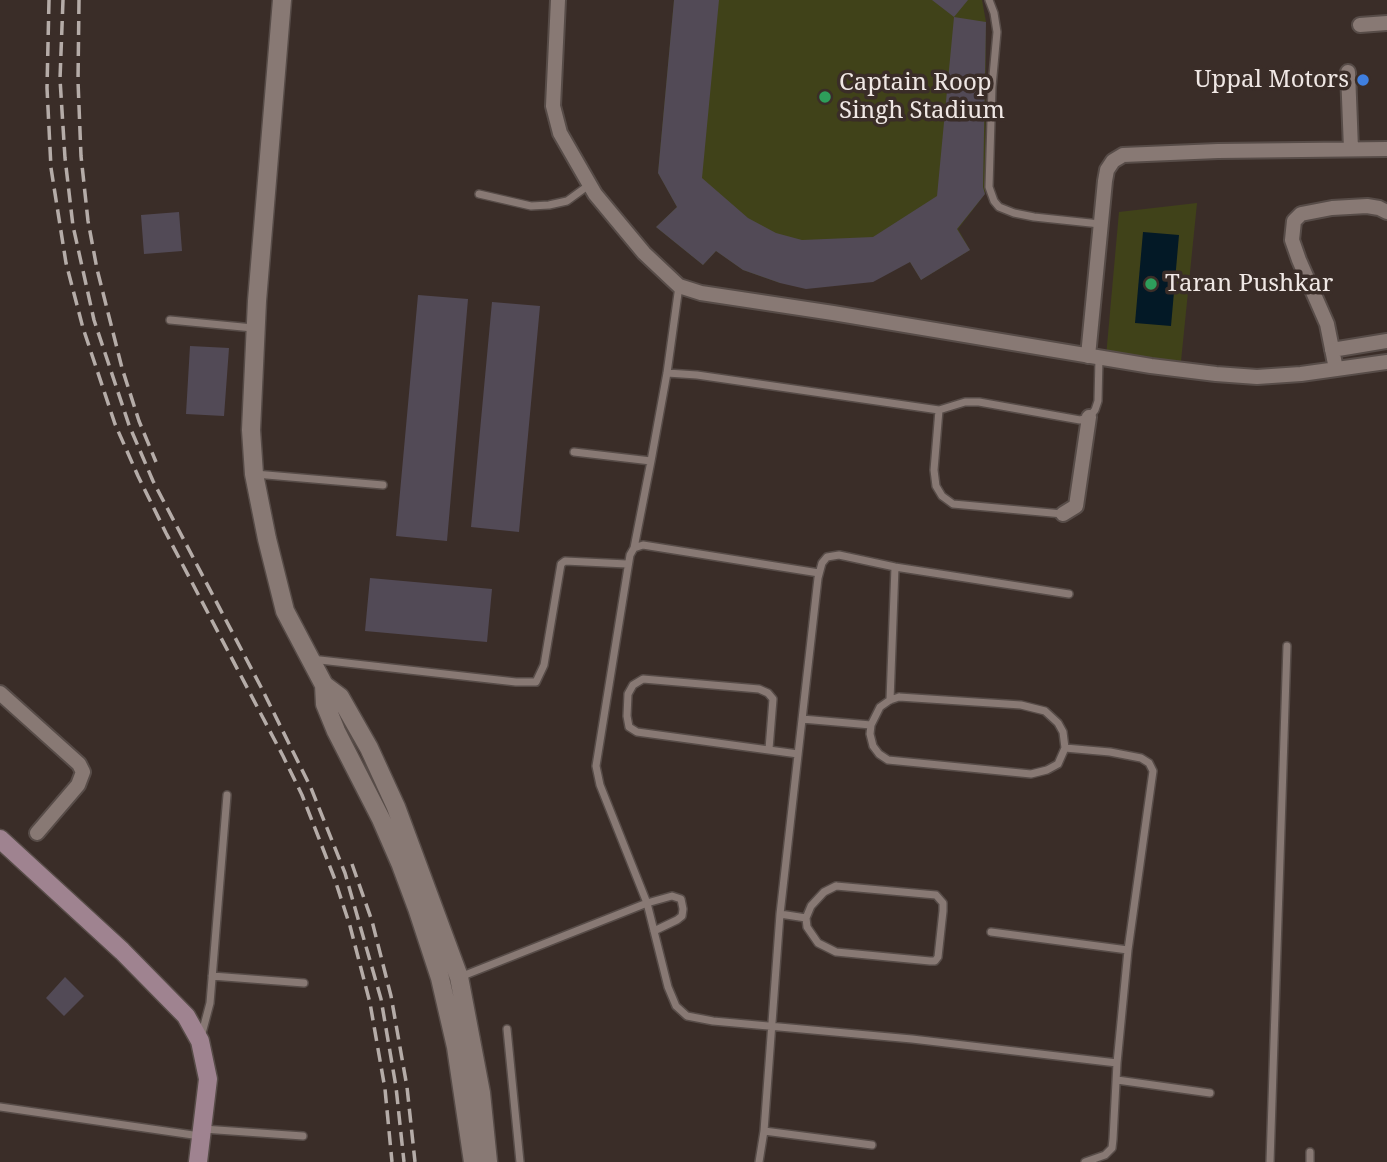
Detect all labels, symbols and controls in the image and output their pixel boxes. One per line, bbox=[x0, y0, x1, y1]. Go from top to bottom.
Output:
place label: Uppal Motors bbox=[1194, 66, 1349, 94]
place label: Captain Roop Singh Stadium bbox=[839, 69, 1005, 125]
marker: Uppal Motors bbox=[1355, 72, 1371, 88]
marker: Captain Roop Singh Stadium bbox=[817, 89, 833, 105]
place label: Taran Pushkar bbox=[1165, 270, 1333, 298]
marker: Taran Pushkar bbox=[1143, 276, 1159, 292]

